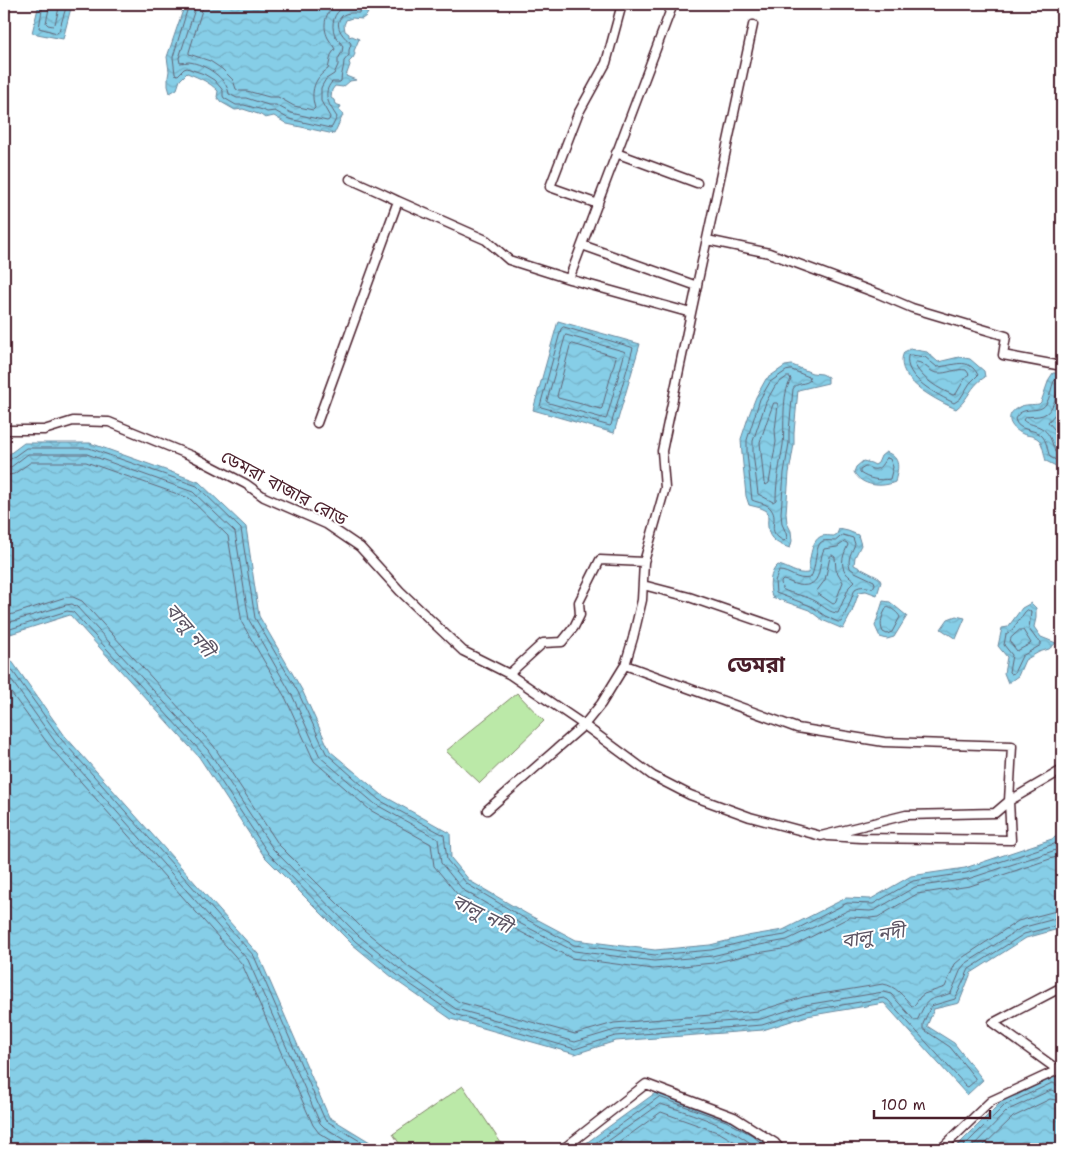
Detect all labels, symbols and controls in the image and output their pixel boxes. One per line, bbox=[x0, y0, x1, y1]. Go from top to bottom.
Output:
street label: ডেমরা বাজার রোড bbox=[217, 445, 351, 531]
water label: বালু নদী bbox=[160, 598, 223, 665]
district label: ডেমরা bbox=[727, 650, 786, 679]
water label: বালু নদী bbox=[448, 889, 520, 941]
water label: বালু নদী bbox=[839, 917, 910, 954]
scale bar bbox=[874, 1088, 990, 1120]
text: 100 m bbox=[881, 1095, 926, 1115]

